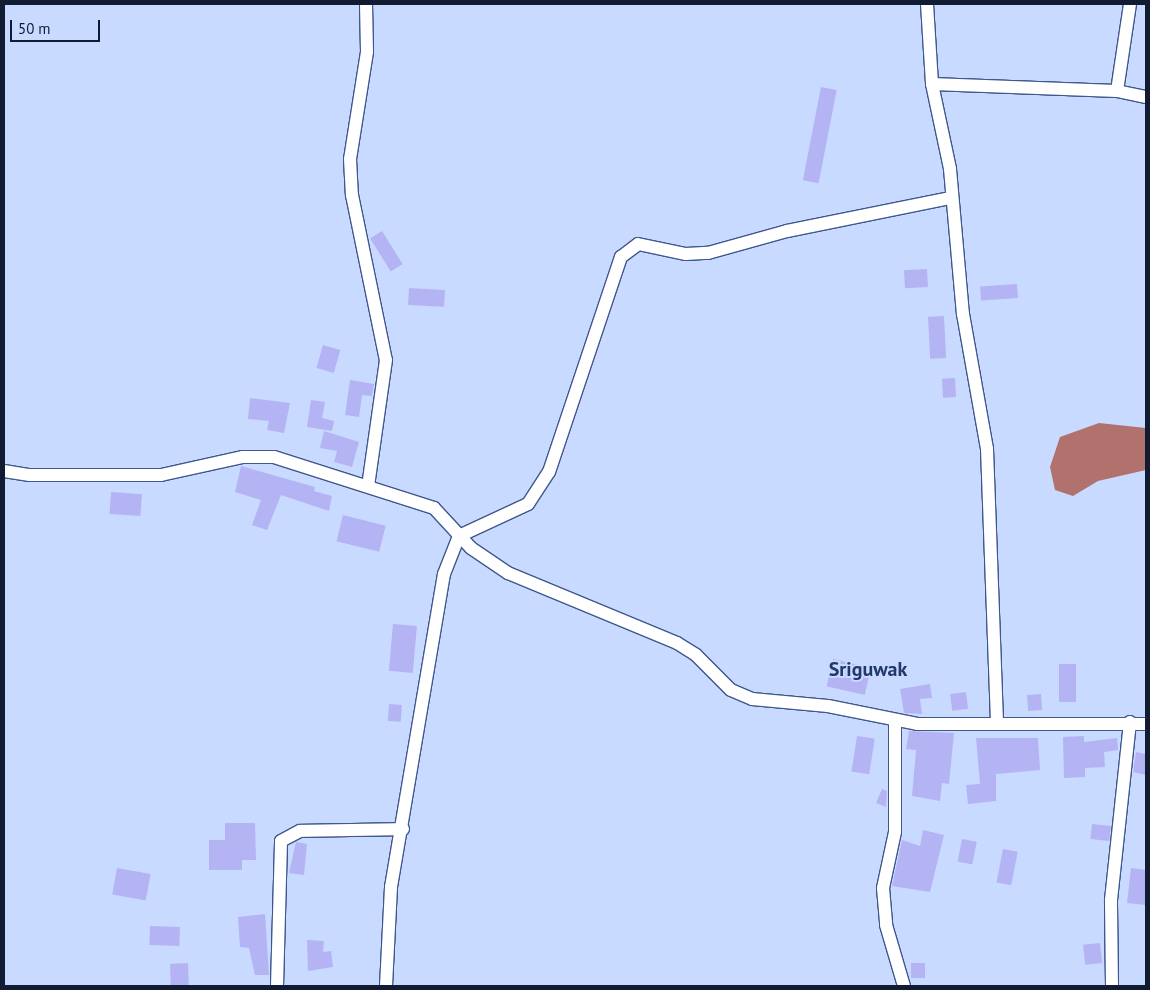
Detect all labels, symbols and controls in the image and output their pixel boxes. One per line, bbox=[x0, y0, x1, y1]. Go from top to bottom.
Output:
scale bar bbox=[12, 10, 102, 42]
text: 50 m bbox=[18, 19, 51, 38]
district label: Sriguwak bbox=[829, 657, 907, 681]

